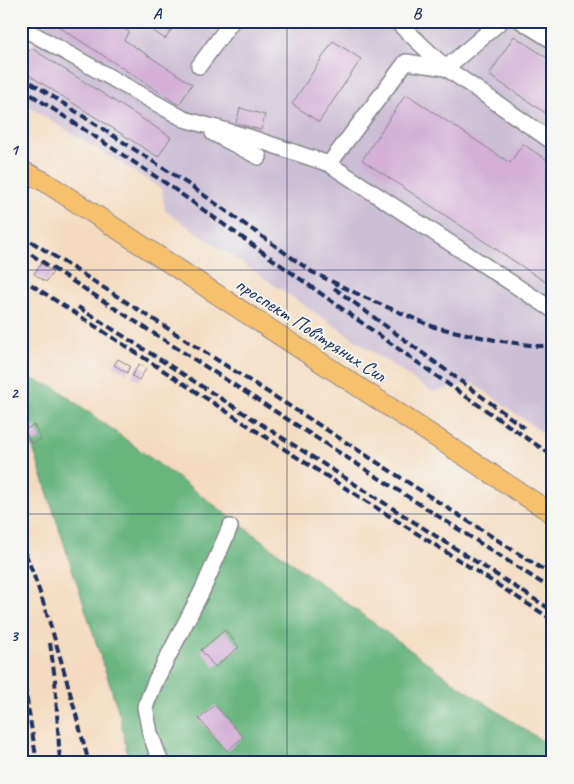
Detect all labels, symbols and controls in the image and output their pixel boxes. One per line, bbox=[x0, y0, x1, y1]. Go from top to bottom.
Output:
text: A bbox=[153, 4, 163, 24]
text: B bbox=[413, 4, 423, 24]
text: 1 bbox=[10, 140, 19, 160]
street label: проспект Повітряних Сил bbox=[231, 272, 392, 388]
text: 2 bbox=[10, 383, 19, 403]
text: 3 bbox=[10, 626, 19, 646]

